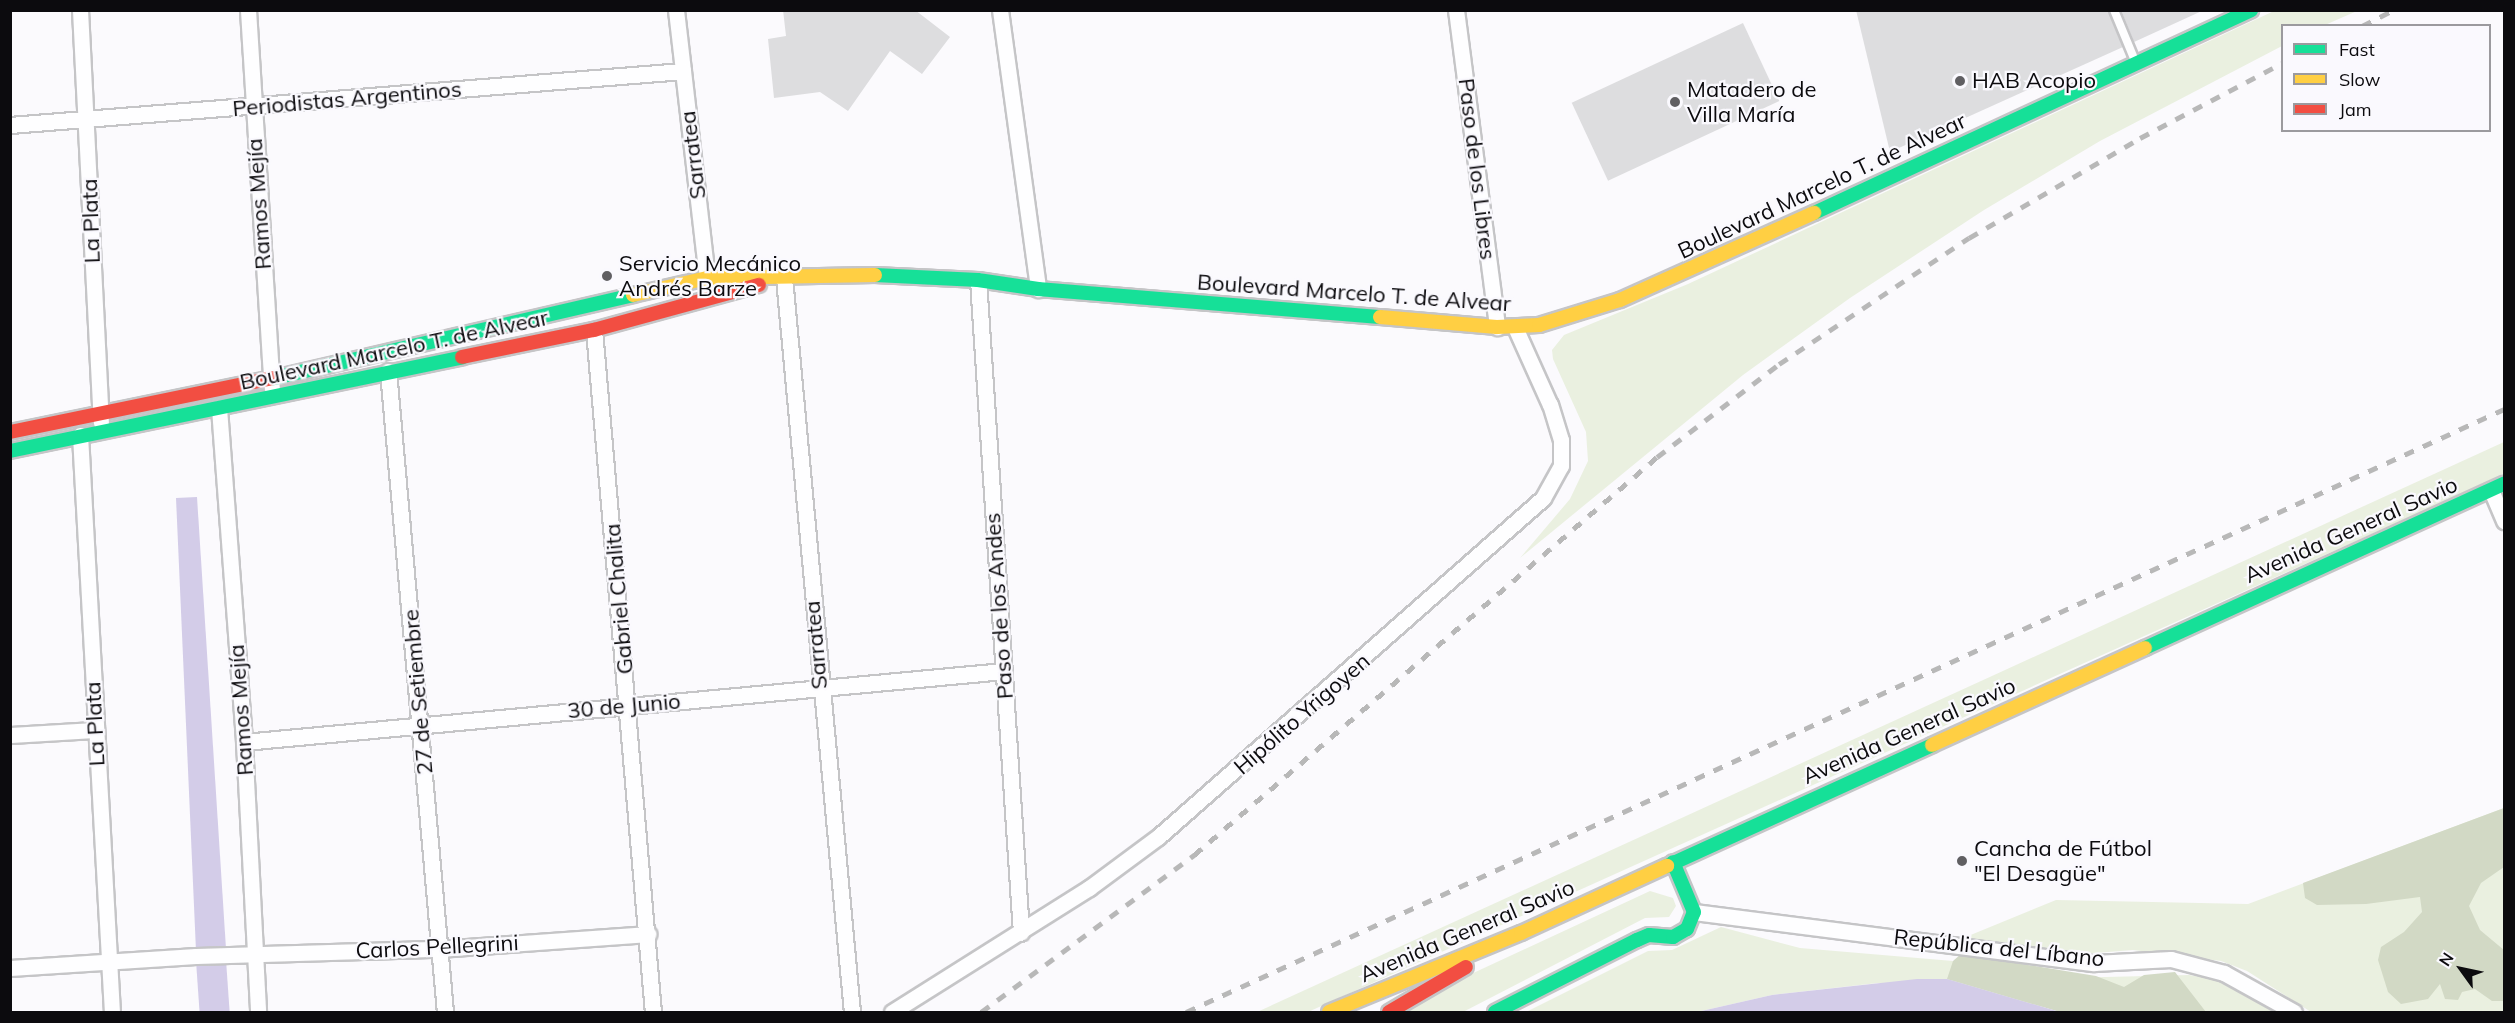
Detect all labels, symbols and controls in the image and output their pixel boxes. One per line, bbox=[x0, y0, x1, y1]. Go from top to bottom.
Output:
legend bbox=[2281, 24, 2491, 132]
text: Fast bbox=[2339, 38, 2375, 61]
place label: HAB Acopio bbox=[1972, 68, 2096, 94]
text: Slow bbox=[2339, 68, 2380, 91]
marker: HAB Acopio bbox=[1953, 74, 1967, 88]
street label: Periodistas Argentinos bbox=[231, 76, 463, 122]
place label: Matadero de Villa María bbox=[1687, 76, 1816, 128]
street label: Paso de los Libres bbox=[1453, 77, 1501, 261]
marker: Matadero de Villa María bbox=[1668, 95, 1682, 109]
text: Jam bbox=[2339, 98, 2372, 121]
street label: Boulevard Marcelo T. de Alvear bbox=[1674, 108, 1970, 264]
street label: Sarratea bbox=[674, 109, 712, 201]
street label: Ramos Mejía bbox=[241, 138, 277, 270]
street label: La Plata bbox=[76, 178, 106, 264]
place label: Servicio Mecánico Andrés Barze bbox=[619, 250, 801, 302]
marker: Servicio Mecánico Andrés Barze bbox=[600, 269, 614, 283]
street label: Boulevard Marcelo T. de Alvear bbox=[1196, 269, 1512, 317]
street label: Boulevard Marcelo T. de Alvear bbox=[237, 304, 551, 396]
street label: Avenida General Savio bbox=[2240, 471, 2462, 589]
street label: Paso de los Andes bbox=[979, 512, 1019, 700]
street label: Gabriel Chalita bbox=[599, 523, 639, 675]
street label: Sarratea bbox=[799, 600, 833, 690]
street label: 27 de Setiembre bbox=[398, 608, 438, 776]
street label: Ramos Mejía bbox=[223, 644, 259, 776]
street label: Hipólito Yrigoyen bbox=[1229, 648, 1375, 780]
street label: Avenida General Savio bbox=[1798, 672, 2020, 790]
street label: La Plata bbox=[80, 681, 110, 767]
street label: 30 de Junio bbox=[566, 688, 682, 724]
place label: Cancha de Fútbol "El Desagüe" bbox=[1974, 835, 2152, 886]
marker: Cancha de Fútbol "El Desagüe" bbox=[1955, 854, 1969, 868]
street label: Avenida General Savio bbox=[1356, 874, 1578, 988]
street label: República del Líbano bbox=[1892, 924, 2106, 972]
street label: Carlos Pellegrini bbox=[355, 930, 519, 964]
north arrow bbox=[2431, 939, 2491, 999]
text: N bbox=[2434, 949, 2458, 970]

